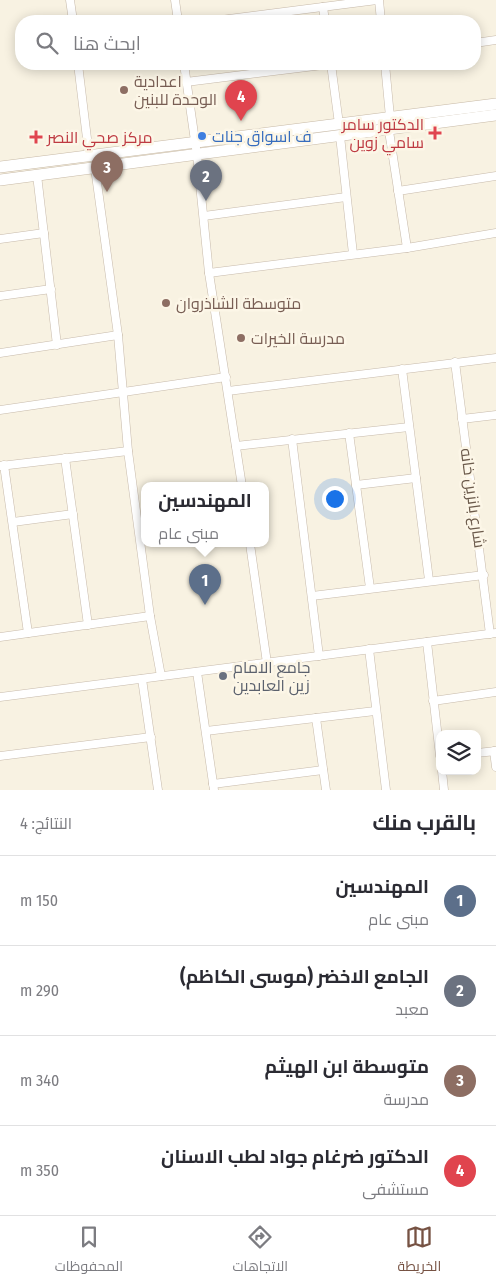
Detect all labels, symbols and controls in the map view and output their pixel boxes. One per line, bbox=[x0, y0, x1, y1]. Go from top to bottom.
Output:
search box bbox=[15, 15, 481, 70]
icon: search bbox=[33, 29, 61, 57]
text: ابحث هنا bbox=[73, 32, 141, 55]
place label: اعدادية الوحدة للبنين bbox=[134, 72, 217, 110]
pin: 4 bbox=[225, 80, 257, 121]
marker: اعدادية الوحدة للبنين bbox=[118, 84, 130, 96]
place label: الدكتور سامر سامي زوين bbox=[341, 115, 424, 156]
marker: الدكتور سامر سامي زوين bbox=[428, 126, 442, 140]
place label: ف اسواق جنات bbox=[212, 127, 312, 147]
place label: مركز صحي النصر bbox=[46, 128, 153, 151]
marker: مركز صحي النصر bbox=[29, 130, 43, 144]
marker: ف اسواق جنات bbox=[196, 130, 208, 142]
pin: 3 bbox=[91, 151, 123, 192]
pin: 2 bbox=[190, 160, 222, 201]
place label: متوسطة الشاذروان bbox=[176, 294, 301, 314]
marker: متوسطة الشاذروان bbox=[160, 297, 172, 309]
place label: مدرسة الخيرات bbox=[251, 329, 345, 348]
marker: مدرسة الخيرات bbox=[235, 332, 247, 344]
street label: شارع بانزين خانه bbox=[455, 447, 489, 549]
popup bbox=[141, 482, 269, 547]
your location bbox=[322, 486, 348, 512]
text: المهندسين bbox=[158, 489, 252, 512]
text: مبنى عام bbox=[158, 524, 219, 543]
pin: 1 bbox=[189, 564, 221, 605]
place label: جامع الامام زين العابدين bbox=[233, 658, 310, 696]
marker: جامع الامام زين العابدين bbox=[217, 670, 229, 682]
map controls bbox=[436, 730, 481, 775]
button: layers bbox=[436, 730, 481, 775]
text: بالقرب منك bbox=[373, 810, 476, 836]
text: النتائج: 4 bbox=[20, 814, 72, 833]
text: المهندسين bbox=[336, 875, 429, 898]
text: 150 m bbox=[20, 891, 58, 910]
text: 1 bbox=[457, 891, 463, 910]
text: مبنى عام bbox=[368, 910, 429, 929]
text: الجامع الاخضر (موسى الكاظم) bbox=[180, 965, 429, 988]
text: 290 m bbox=[20, 981, 59, 1000]
text: 2 bbox=[456, 981, 464, 1000]
text: معبد bbox=[395, 1000, 429, 1019]
text: متوسطة ابن الهيثم bbox=[265, 1055, 429, 1078]
text: 340 m bbox=[20, 1071, 59, 1090]
text: 3 bbox=[456, 1071, 464, 1090]
text: مدرسة bbox=[383, 1090, 429, 1109]
text: الدكتور ضرغام جواد لطب الاسنان bbox=[161, 1145, 429, 1168]
text: 350 m bbox=[20, 1161, 59, 1180]
text: 4 bbox=[456, 1161, 464, 1180]
text: مستشفى bbox=[362, 1180, 429, 1199]
tab: المحفوظات bbox=[55, 1223, 123, 1279]
tab: الاتجاهات bbox=[233, 1223, 288, 1279]
tab: الخريطة bbox=[398, 1223, 441, 1279]

